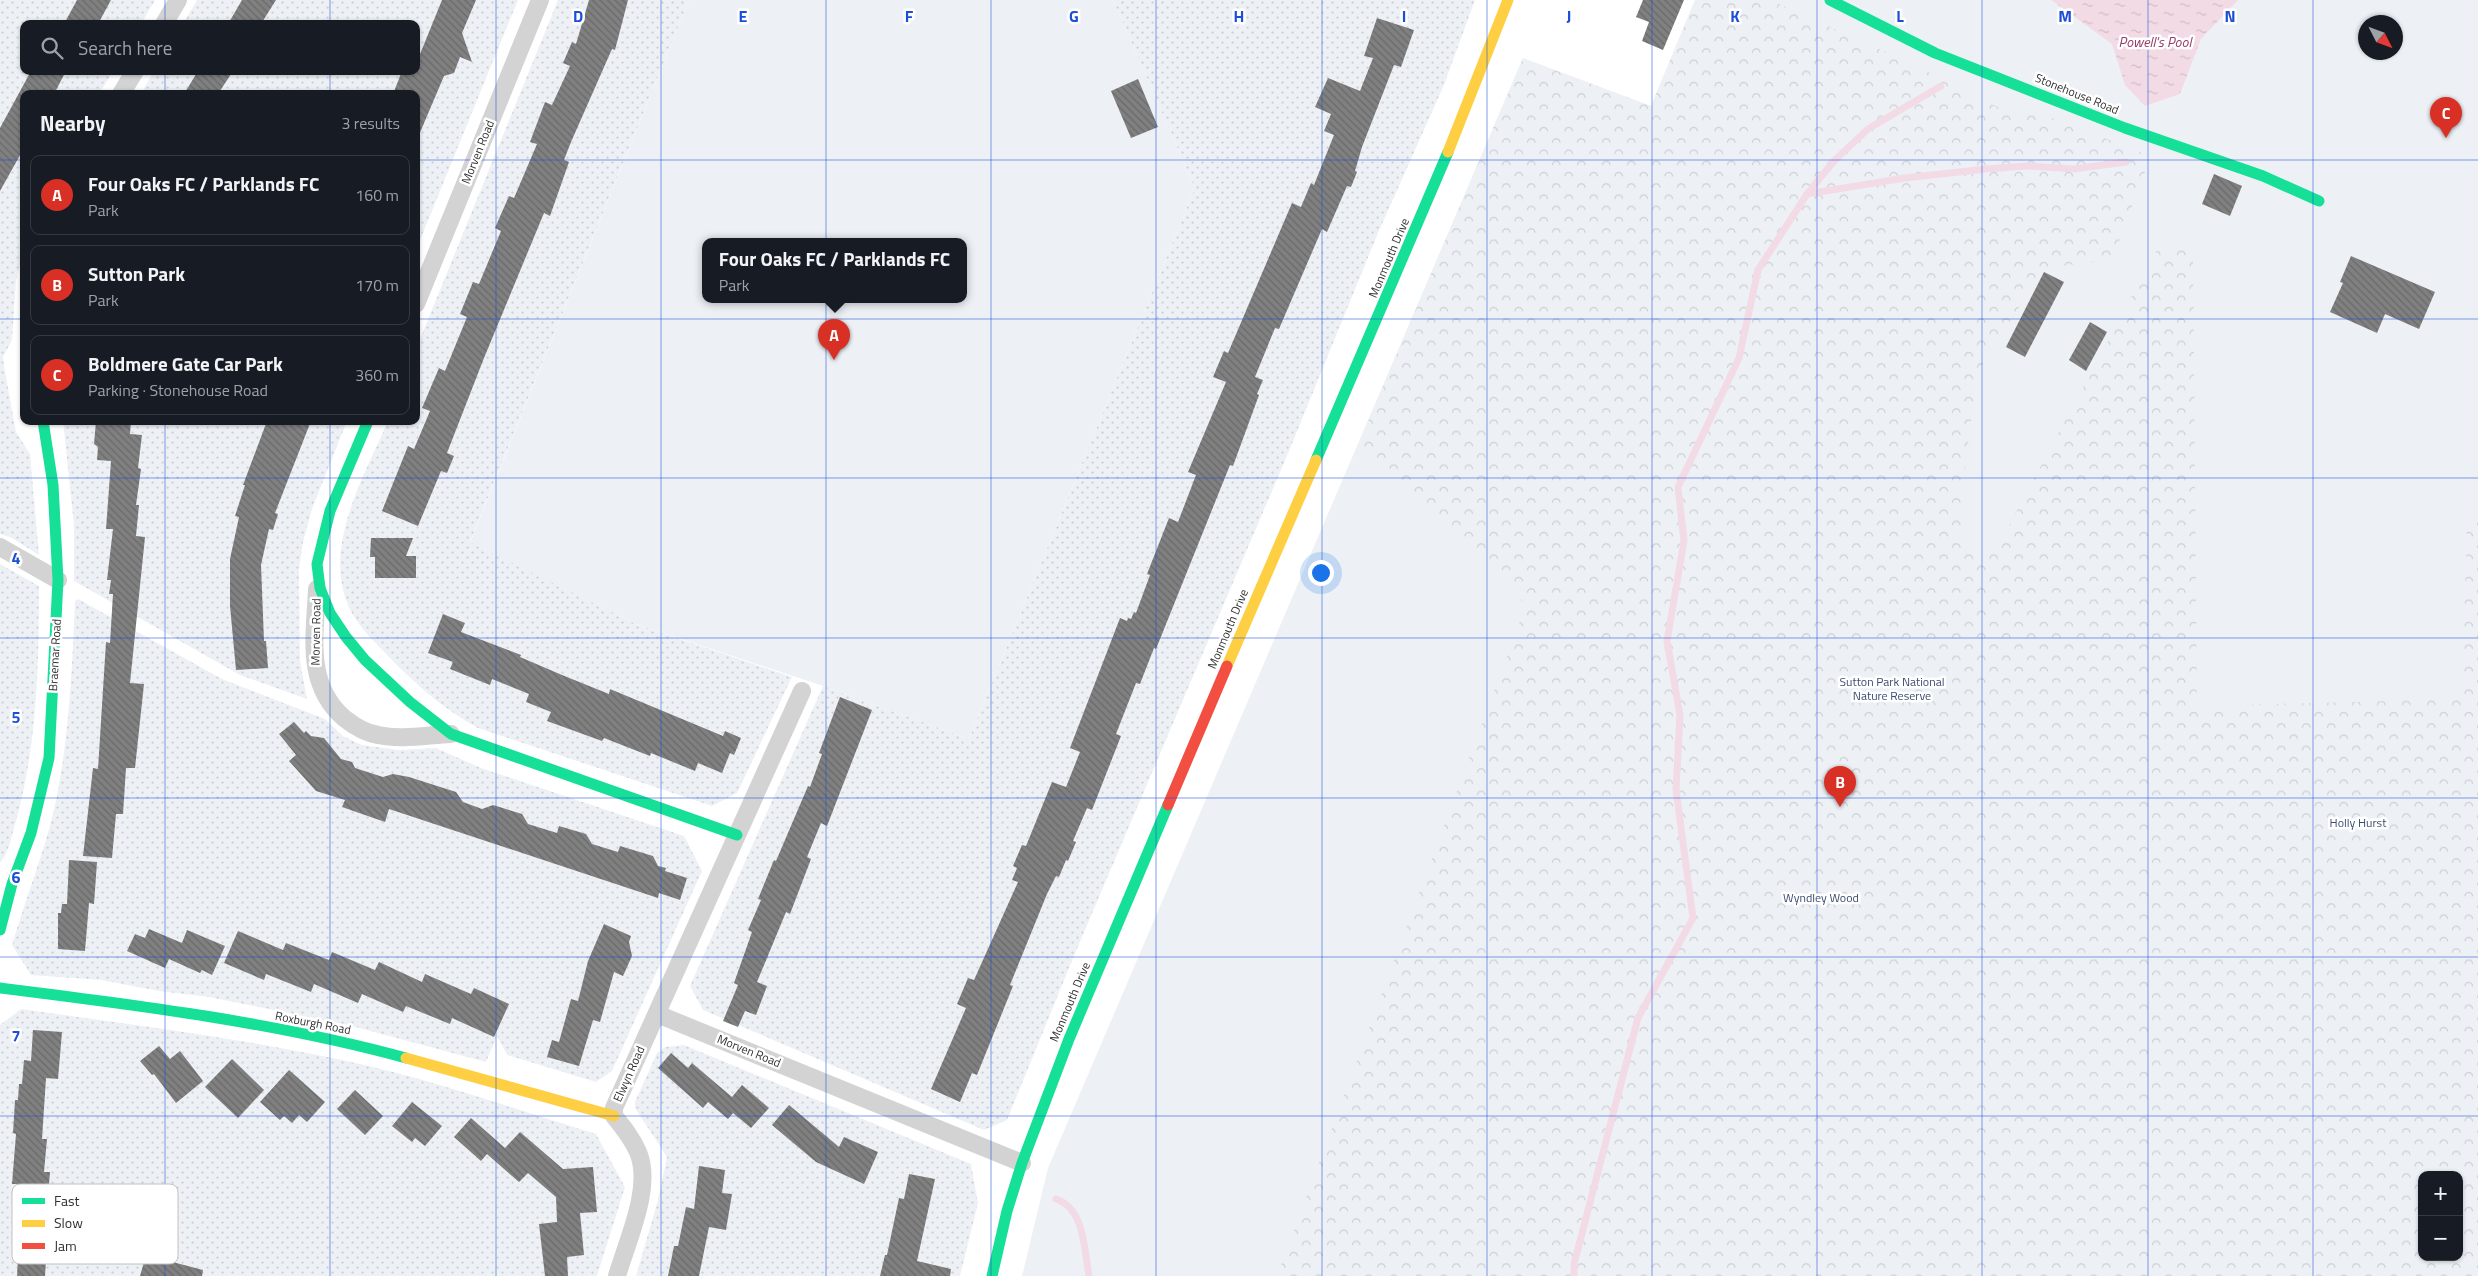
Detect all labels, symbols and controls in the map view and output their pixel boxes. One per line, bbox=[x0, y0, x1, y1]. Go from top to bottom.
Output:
text: D bbox=[573, 4, 583, 28]
text: E bbox=[739, 4, 748, 28]
text: F bbox=[905, 4, 914, 28]
text: G bbox=[1069, 4, 1079, 28]
text: H bbox=[1234, 4, 1244, 28]
text: I bbox=[1402, 4, 1406, 28]
text: J bbox=[1567, 4, 1571, 28]
text: K bbox=[1730, 4, 1740, 28]
text: L bbox=[1896, 4, 1904, 28]
text: M bbox=[2058, 4, 2072, 28]
text: N bbox=[2224, 4, 2236, 28]
north arrow bbox=[2358, 15, 2403, 60]
search box bbox=[20, 20, 420, 75]
water label: Powell's Pool bbox=[2119, 31, 2193, 52]
text: Search here bbox=[78, 33, 172, 62]
icon: search bbox=[38, 34, 66, 62]
street label: Stonehouse Road bbox=[2032, 68, 2122, 119]
pin: C bbox=[2430, 97, 2462, 138]
text: Nearby bbox=[40, 107, 105, 139]
text: 3 results bbox=[341, 111, 400, 135]
street label: Morven Road bbox=[456, 117, 499, 187]
text: Four Oaks FC / Parklands FC bbox=[88, 169, 319, 198]
text: A bbox=[52, 183, 62, 207]
text: 160 m bbox=[355, 183, 399, 207]
text: Park bbox=[88, 198, 119, 222]
street label: Monmouth Drive bbox=[1363, 215, 1414, 301]
popup bbox=[702, 238, 967, 303]
text: Four Oaks FC / Parklands FC bbox=[719, 244, 950, 273]
text: Sutton Park bbox=[88, 259, 185, 288]
text: B bbox=[52, 273, 62, 297]
text: 170 m bbox=[355, 273, 399, 297]
text: Park bbox=[719, 273, 749, 297]
text: Park bbox=[88, 288, 119, 312]
pin: A bbox=[818, 319, 850, 360]
text: Boldmere Gate Car Park bbox=[88, 349, 283, 378]
text: C bbox=[53, 363, 61, 387]
text: 360 m bbox=[355, 363, 399, 387]
text: Parking · Stonehouse Road bbox=[88, 378, 268, 402]
text: 4 bbox=[12, 546, 21, 570]
your location bbox=[1308, 560, 1334, 586]
street label: Monmouth Drive bbox=[1202, 586, 1253, 672]
street label: Morven Road bbox=[305, 598, 326, 666]
street label: Braemar Road bbox=[43, 618, 66, 692]
park label: Sutton Park National Nature Reserve bbox=[1840, 672, 1944, 705]
text: 5 bbox=[12, 705, 21, 729]
pin: B bbox=[1824, 766, 1856, 807]
park label: Holly Hurst bbox=[2330, 813, 2387, 832]
text: 6 bbox=[12, 865, 21, 889]
park label: Wyndley Wood bbox=[1783, 888, 1859, 907]
street label: Monmouth Drive bbox=[1044, 959, 1095, 1045]
street label: Roxburgh Road bbox=[274, 1006, 353, 1039]
text: 7 bbox=[12, 1024, 20, 1048]
street label: Morven Road bbox=[714, 1029, 784, 1072]
street label: Elwyn Road bbox=[608, 1043, 649, 1105]
map controls bbox=[2418, 1171, 2463, 1261]
button: + bbox=[2418, 1171, 2463, 1216]
legend bbox=[12, 1184, 178, 1264]
text: Fast bbox=[54, 1190, 79, 1211]
text: Slow bbox=[54, 1212, 83, 1233]
button: − bbox=[2418, 1216, 2463, 1261]
text: Jam bbox=[54, 1235, 77, 1256]

